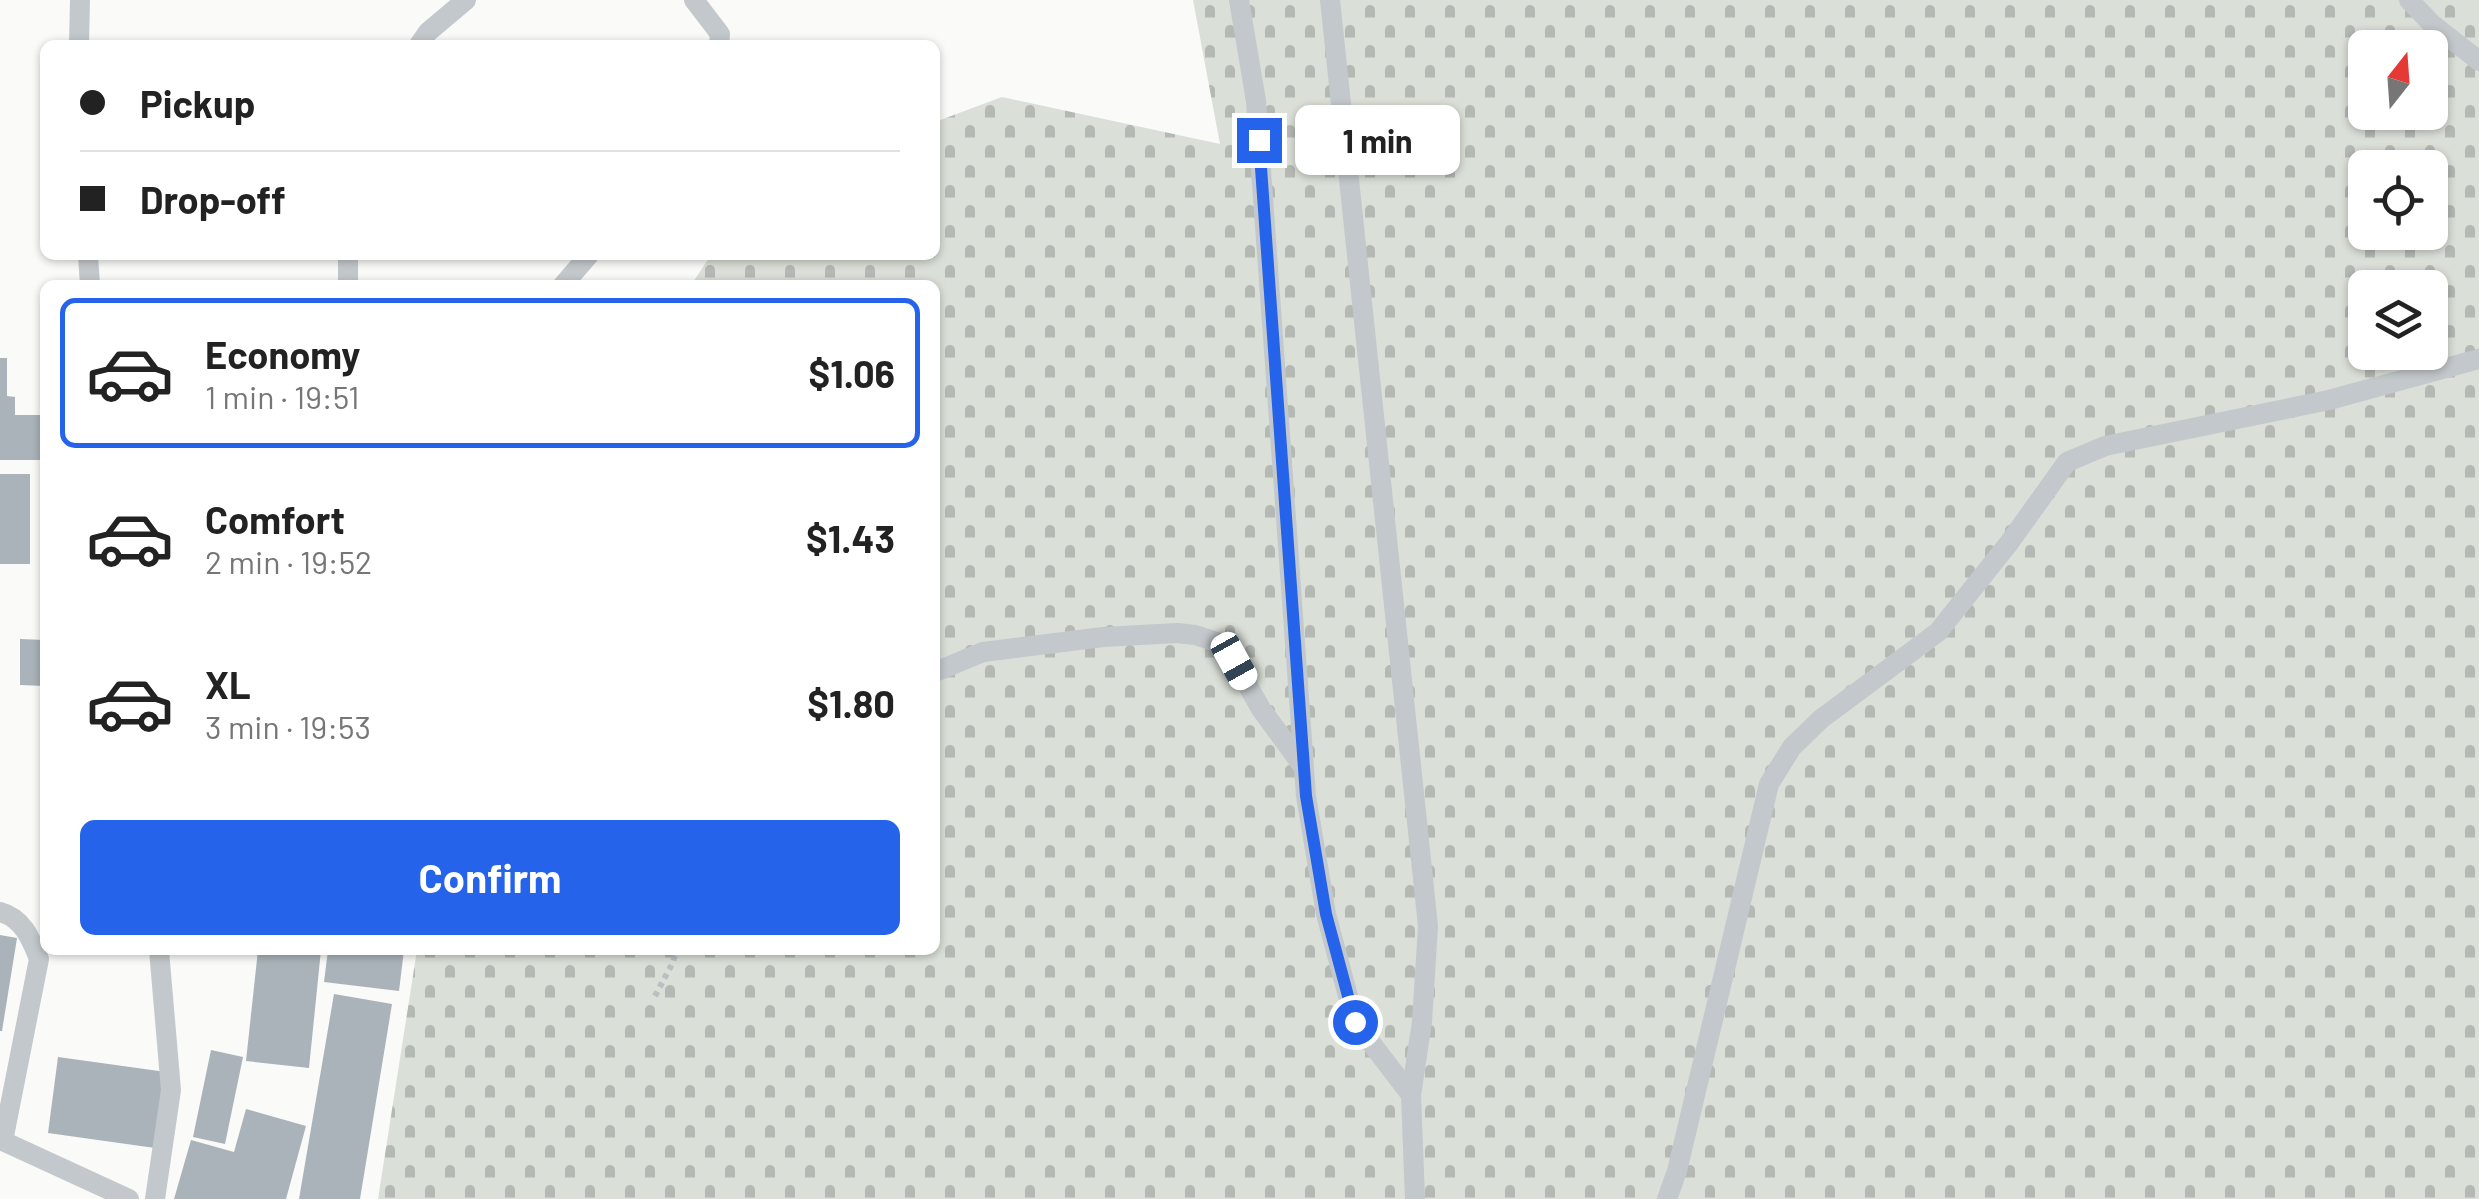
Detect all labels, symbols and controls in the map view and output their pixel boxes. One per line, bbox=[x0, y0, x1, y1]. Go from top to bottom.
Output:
north arrow bbox=[2348, 30, 2448, 130]
map controls bbox=[2348, 30, 2448, 370]
text: Pickup bbox=[140, 80, 255, 126]
callout: 1 min bbox=[1294, 105, 1459, 175]
route end bbox=[1237, 118, 1282, 163]
text: 1 min bbox=[1342, 121, 1413, 159]
button: locate bbox=[2348, 150, 2448, 250]
text: Drop-off bbox=[140, 176, 286, 222]
button: layers bbox=[2348, 270, 2448, 370]
icon: car bbox=[85, 328, 175, 418]
text: Economy bbox=[205, 331, 360, 377]
text: $1.06 bbox=[808, 350, 895, 396]
text: 1 min · 19:51 bbox=[205, 377, 359, 415]
icon: car bbox=[85, 493, 175, 583]
text: Comfort bbox=[205, 496, 345, 542]
text: $1.43 bbox=[806, 515, 895, 561]
text: 2 min · 19:52 bbox=[205, 542, 372, 580]
car bbox=[1206, 627, 1262, 695]
icon: car bbox=[85, 658, 175, 748]
text: XL bbox=[205, 661, 251, 707]
text: $1.80 bbox=[807, 680, 895, 726]
text: 3 min · 19:53 bbox=[205, 707, 371, 745]
button: Confirm bbox=[80, 820, 900, 935]
route start bbox=[1333, 1000, 1378, 1045]

